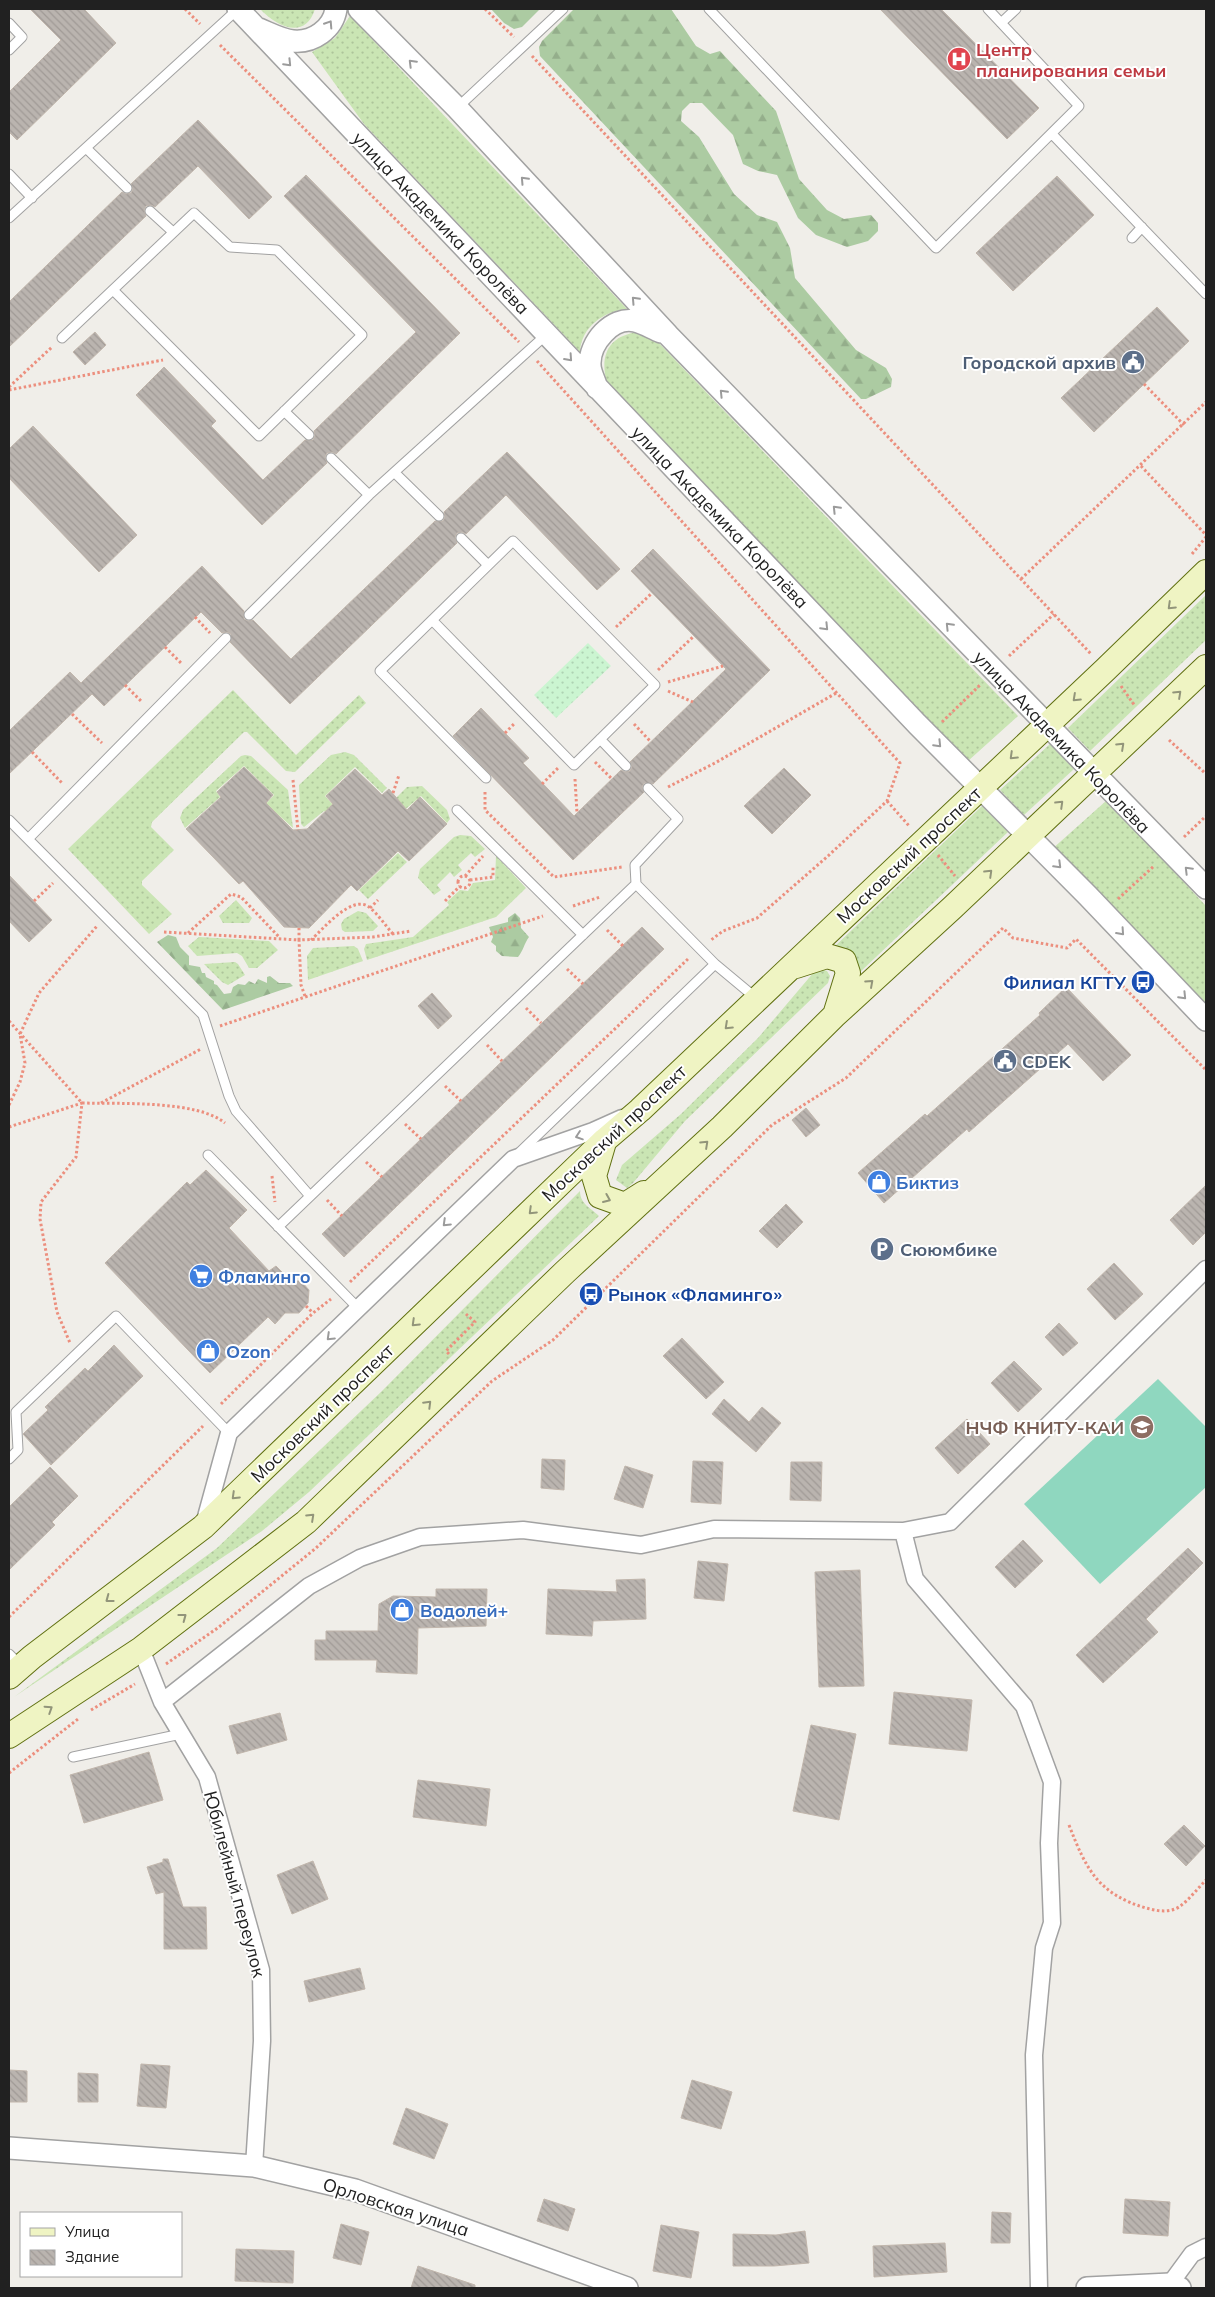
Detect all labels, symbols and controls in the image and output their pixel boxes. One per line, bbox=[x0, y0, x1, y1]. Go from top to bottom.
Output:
one-way arrow bbox=[323, 20, 332, 30]
place label: Центр планирования семьи bbox=[976, 38, 1166, 82]
hospital icon: Центр планирования семьи bbox=[946, 46, 972, 72]
one-way arrow bbox=[282, 57, 291, 66]
one-way arrow bbox=[409, 59, 418, 68]
street label: улица Академика Королёва bbox=[348, 127, 534, 319]
one-way arrow bbox=[521, 177, 530, 186]
one-way arrow bbox=[632, 296, 641, 305]
public building icon: Городской архив bbox=[1120, 349, 1146, 375]
place label: Городской архив bbox=[962, 351, 1116, 374]
one-way arrow bbox=[563, 352, 572, 361]
one-way arrow bbox=[720, 389, 729, 398]
street label: улица Академика Королёва bbox=[627, 421, 813, 613]
one-way arrow bbox=[833, 506, 842, 515]
one-way arrow bbox=[1168, 600, 1177, 609]
one-way arrow bbox=[819, 621, 828, 630]
one-way arrow bbox=[946, 623, 955, 632]
street label: улица Академика Королёва bbox=[969, 646, 1155, 838]
one-way arrow bbox=[1172, 691, 1181, 700]
one-way arrow bbox=[1072, 692, 1081, 701]
one-way arrow bbox=[932, 738, 941, 747]
one-way arrow bbox=[1116, 743, 1125, 752]
one-way arrow bbox=[1010, 750, 1019, 759]
street label: Московский проспект bbox=[832, 781, 987, 928]
one-way arrow bbox=[1055, 801, 1064, 810]
one-way arrow bbox=[1052, 860, 1061, 869]
one-way arrow bbox=[1185, 866, 1194, 875]
one-way arrow bbox=[983, 870, 992, 879]
one-way arrow bbox=[1115, 926, 1124, 935]
bus stop icon: Филиал КГТУ bbox=[1130, 969, 1156, 995]
place label: Филиал КГТУ bbox=[1003, 971, 1127, 994]
one-way arrow bbox=[865, 980, 874, 989]
one-way arrow bbox=[1177, 990, 1186, 999]
one-way arrow bbox=[725, 1020, 734, 1029]
public building icon: CDEK bbox=[992, 1048, 1018, 1074]
place label: CDEK bbox=[1022, 1050, 1072, 1073]
street label: Московский проспект bbox=[537, 1059, 692, 1206]
one-way arrow bbox=[575, 1130, 584, 1140]
one-way arrow bbox=[699, 1141, 708, 1150]
shop icon: Биктиз bbox=[866, 1169, 892, 1195]
place label: Биктиз bbox=[896, 1171, 959, 1194]
one-way arrow bbox=[602, 1192, 611, 1202]
one-way arrow bbox=[529, 1205, 538, 1214]
one-way arrow bbox=[443, 1217, 452, 1226]
parking icon: Сююмбике bbox=[869, 1236, 895, 1262]
place label: Сююмбике bbox=[900, 1238, 997, 1261]
supermarket icon: Фламинго bbox=[188, 1263, 214, 1289]
place label: Фламинго bbox=[218, 1265, 311, 1288]
bus stop icon: Рынок «Фламинго» bbox=[578, 1281, 604, 1307]
place label: Рынок «Фламинго» bbox=[608, 1283, 782, 1306]
one-way arrow bbox=[412, 1317, 421, 1326]
one-way arrow bbox=[327, 1331, 336, 1340]
shop icon: Ozon bbox=[195, 1338, 221, 1364]
street label: Московский проспект bbox=[246, 1338, 399, 1487]
place label: Ozon bbox=[226, 1340, 271, 1363]
one-way arrow bbox=[423, 1401, 432, 1410]
school or university icon: НЧФ КНИТУ-КАИ bbox=[1129, 1414, 1155, 1440]
place label: НЧФ КНИТУ-КАИ bbox=[966, 1416, 1124, 1439]
one-way arrow bbox=[232, 1491, 241, 1500]
one-way arrow bbox=[306, 1514, 315, 1523]
one-way arrow bbox=[106, 1593, 115, 1601]
shop icon: Водолей+ bbox=[389, 1597, 415, 1623]
place label: Водолей+ bbox=[420, 1599, 508, 1622]
one-way arrow bbox=[177, 1614, 186, 1622]
one-way arrow bbox=[44, 1705, 53, 1715]
street label: Юбилейный переулок bbox=[199, 1788, 271, 1980]
street label: Орловская улица bbox=[320, 2172, 472, 2242]
legend bbox=[20, 2212, 182, 2277]
text: Улица bbox=[64, 2222, 110, 2241]
text: Здание bbox=[65, 2247, 119, 2266]

